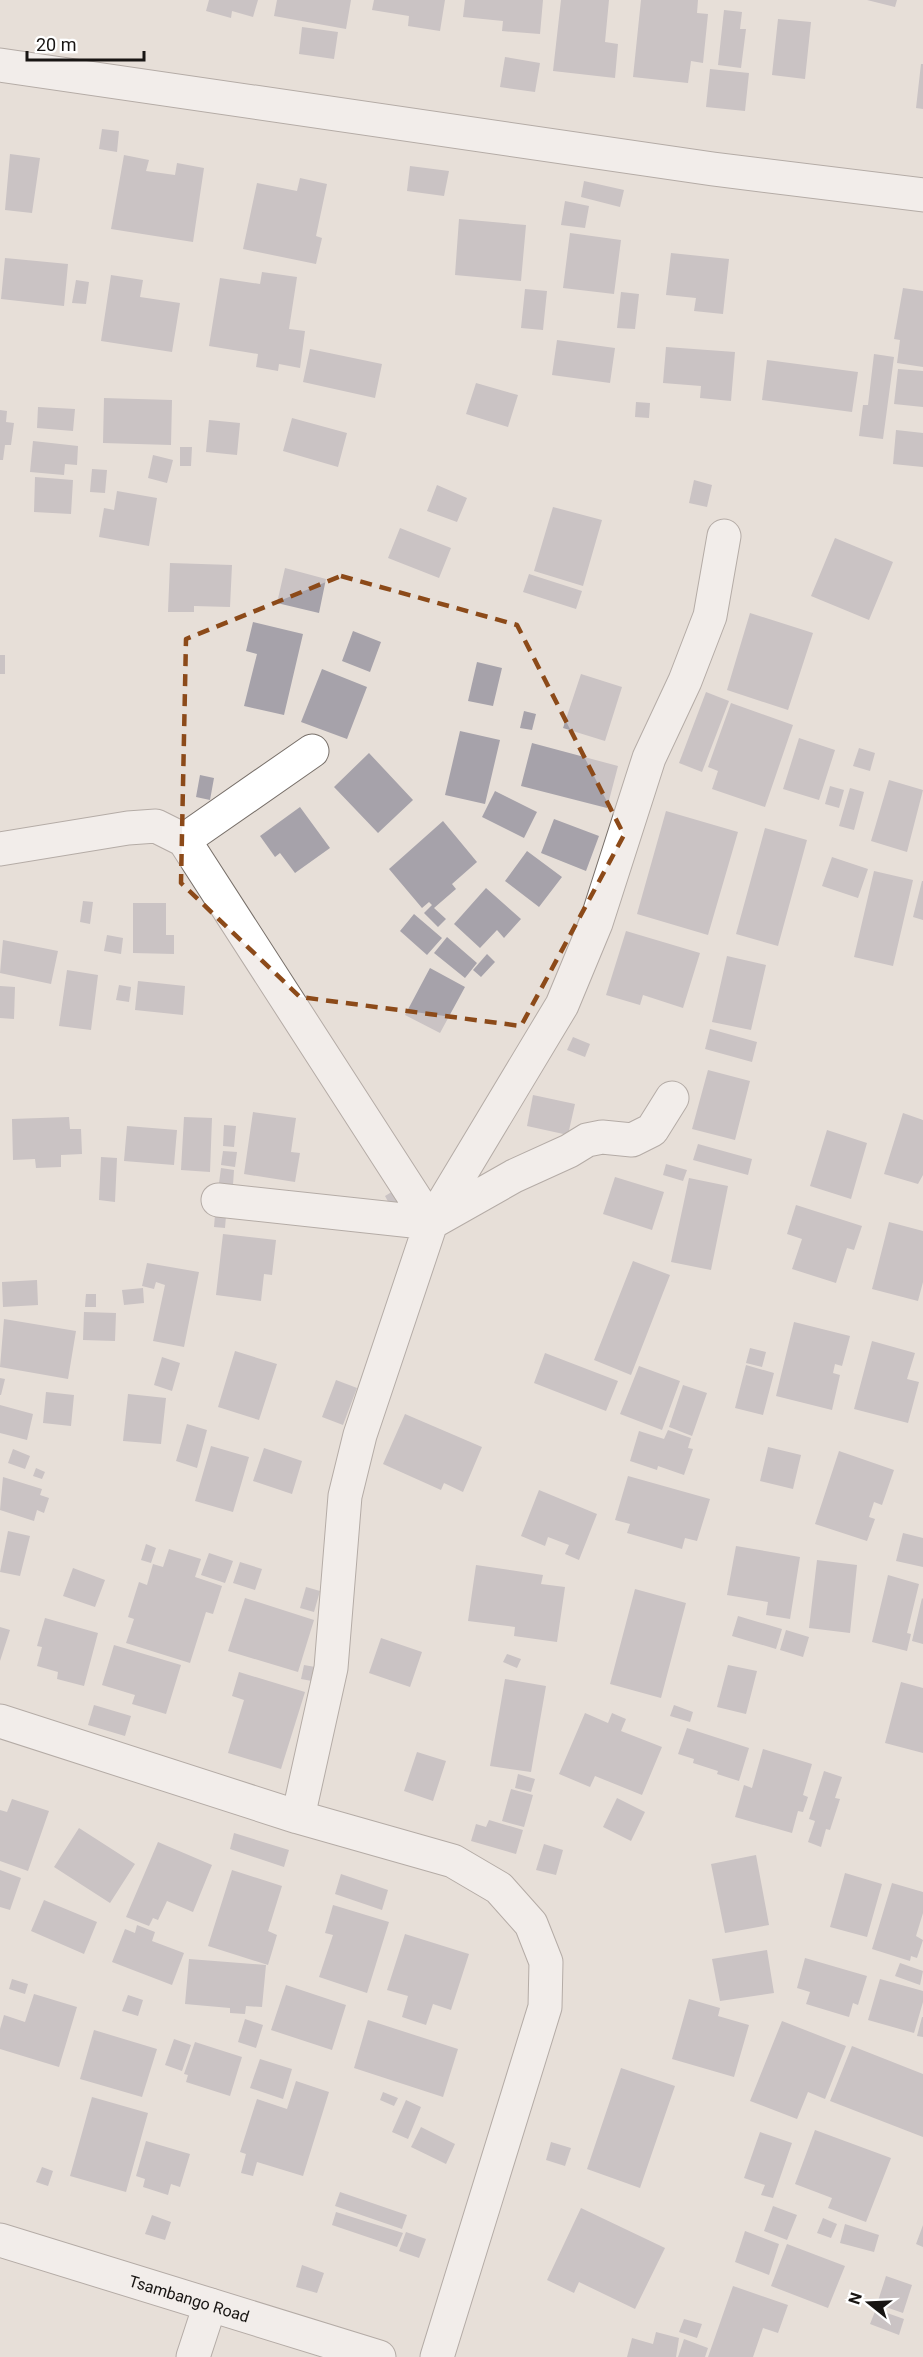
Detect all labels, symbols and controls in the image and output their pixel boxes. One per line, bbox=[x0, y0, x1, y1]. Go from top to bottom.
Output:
scale bar bbox=[27, 24, 144, 62]
text: 20 m bbox=[36, 34, 76, 55]
street label: Tsambango Road bbox=[127, 2271, 252, 2326]
north arrow bbox=[839, 2273, 899, 2333]
text: N bbox=[844, 2290, 866, 2307]

